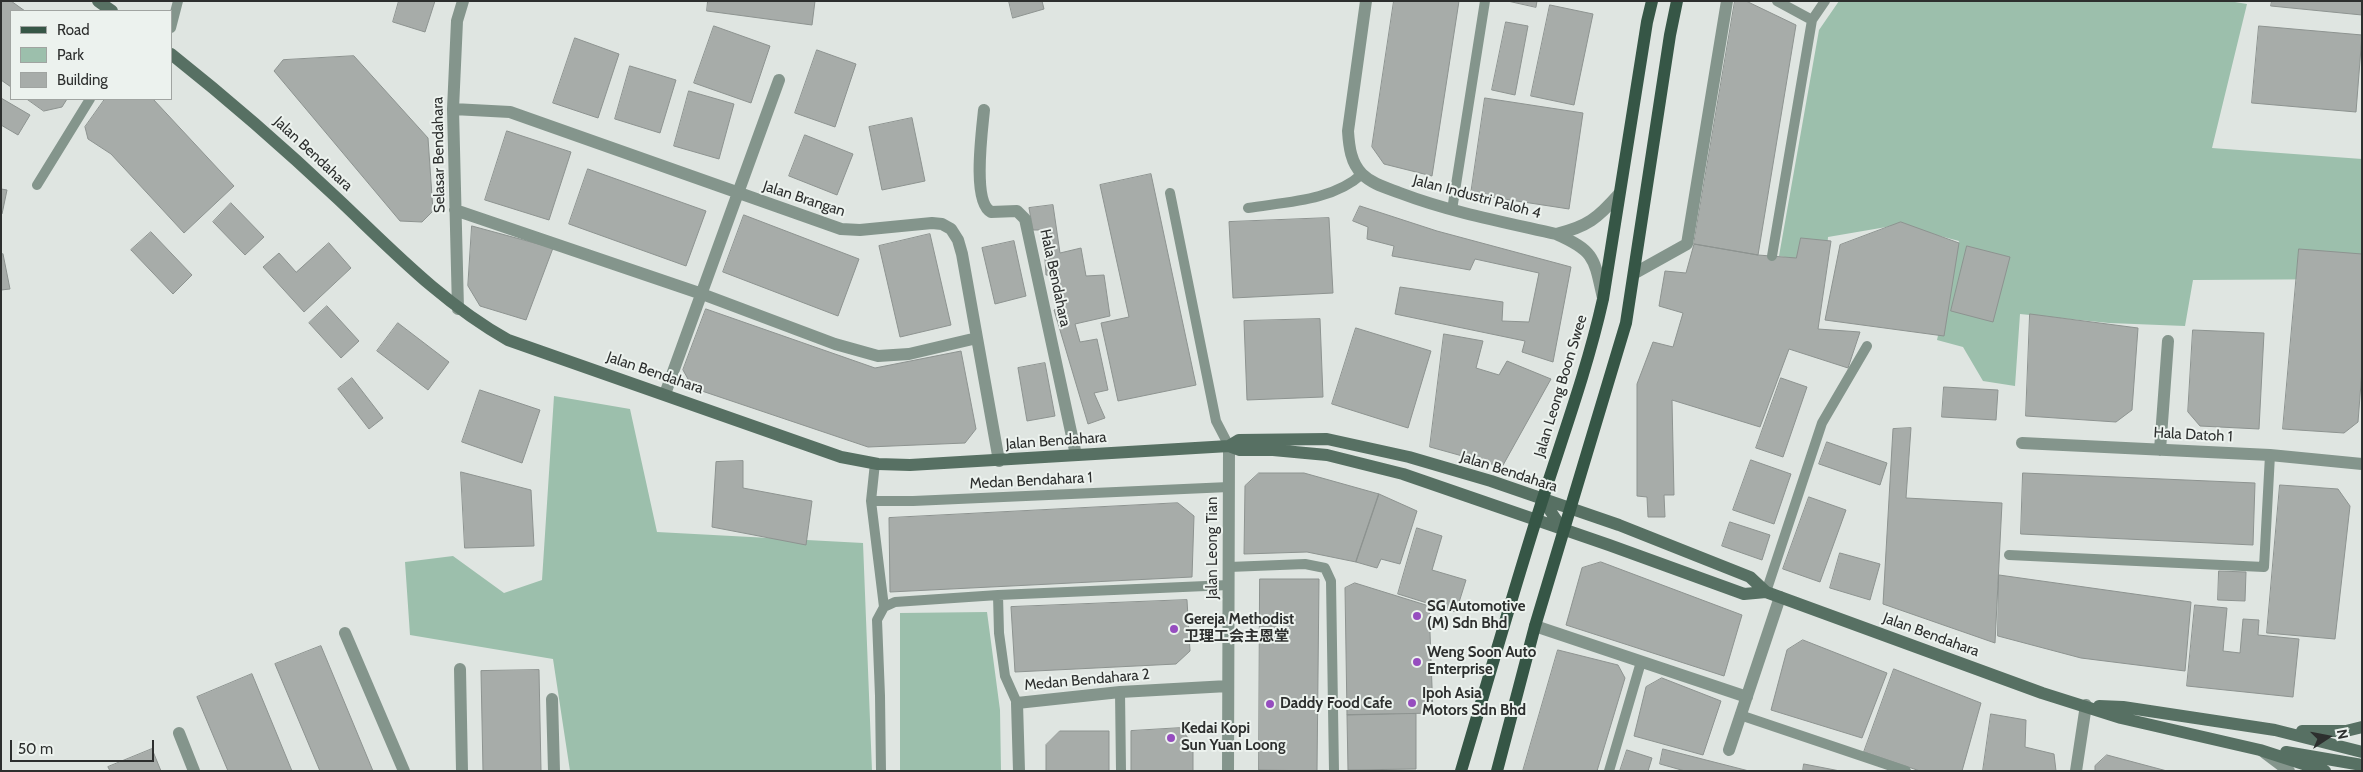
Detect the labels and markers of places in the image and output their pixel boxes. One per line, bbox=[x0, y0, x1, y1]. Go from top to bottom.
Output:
place label: SG Automotive (M) Sdn Bhd bbox=[1427, 598, 1525, 633]
marker: SG Automotive (M) Sdn Bhd bbox=[1411, 610, 1423, 622]
place label: Gereja Methodist 卫理工会主恩堂 bbox=[1184, 611, 1294, 646]
marker: Gereja Methodist 卫理工会主恩堂 bbox=[1168, 623, 1180, 635]
place label: Weng Soon Auto Enterprise bbox=[1427, 644, 1536, 679]
marker: Weng Soon Auto Enterprise bbox=[1411, 656, 1423, 668]
place label: Ipoh Asia Motors Sdn Bhd bbox=[1422, 685, 1526, 720]
place label: Daddy Food Cafe bbox=[1280, 695, 1392, 713]
marker: Ipoh Asia Motors Sdn Bhd bbox=[1406, 697, 1418, 709]
marker: Daddy Food Cafe bbox=[1264, 698, 1276, 710]
place label: Kedai Kopi Sun Yuan Loong bbox=[1181, 720, 1285, 755]
marker: Kedai Kopi Sun Yuan Loong bbox=[1165, 732, 1177, 744]

